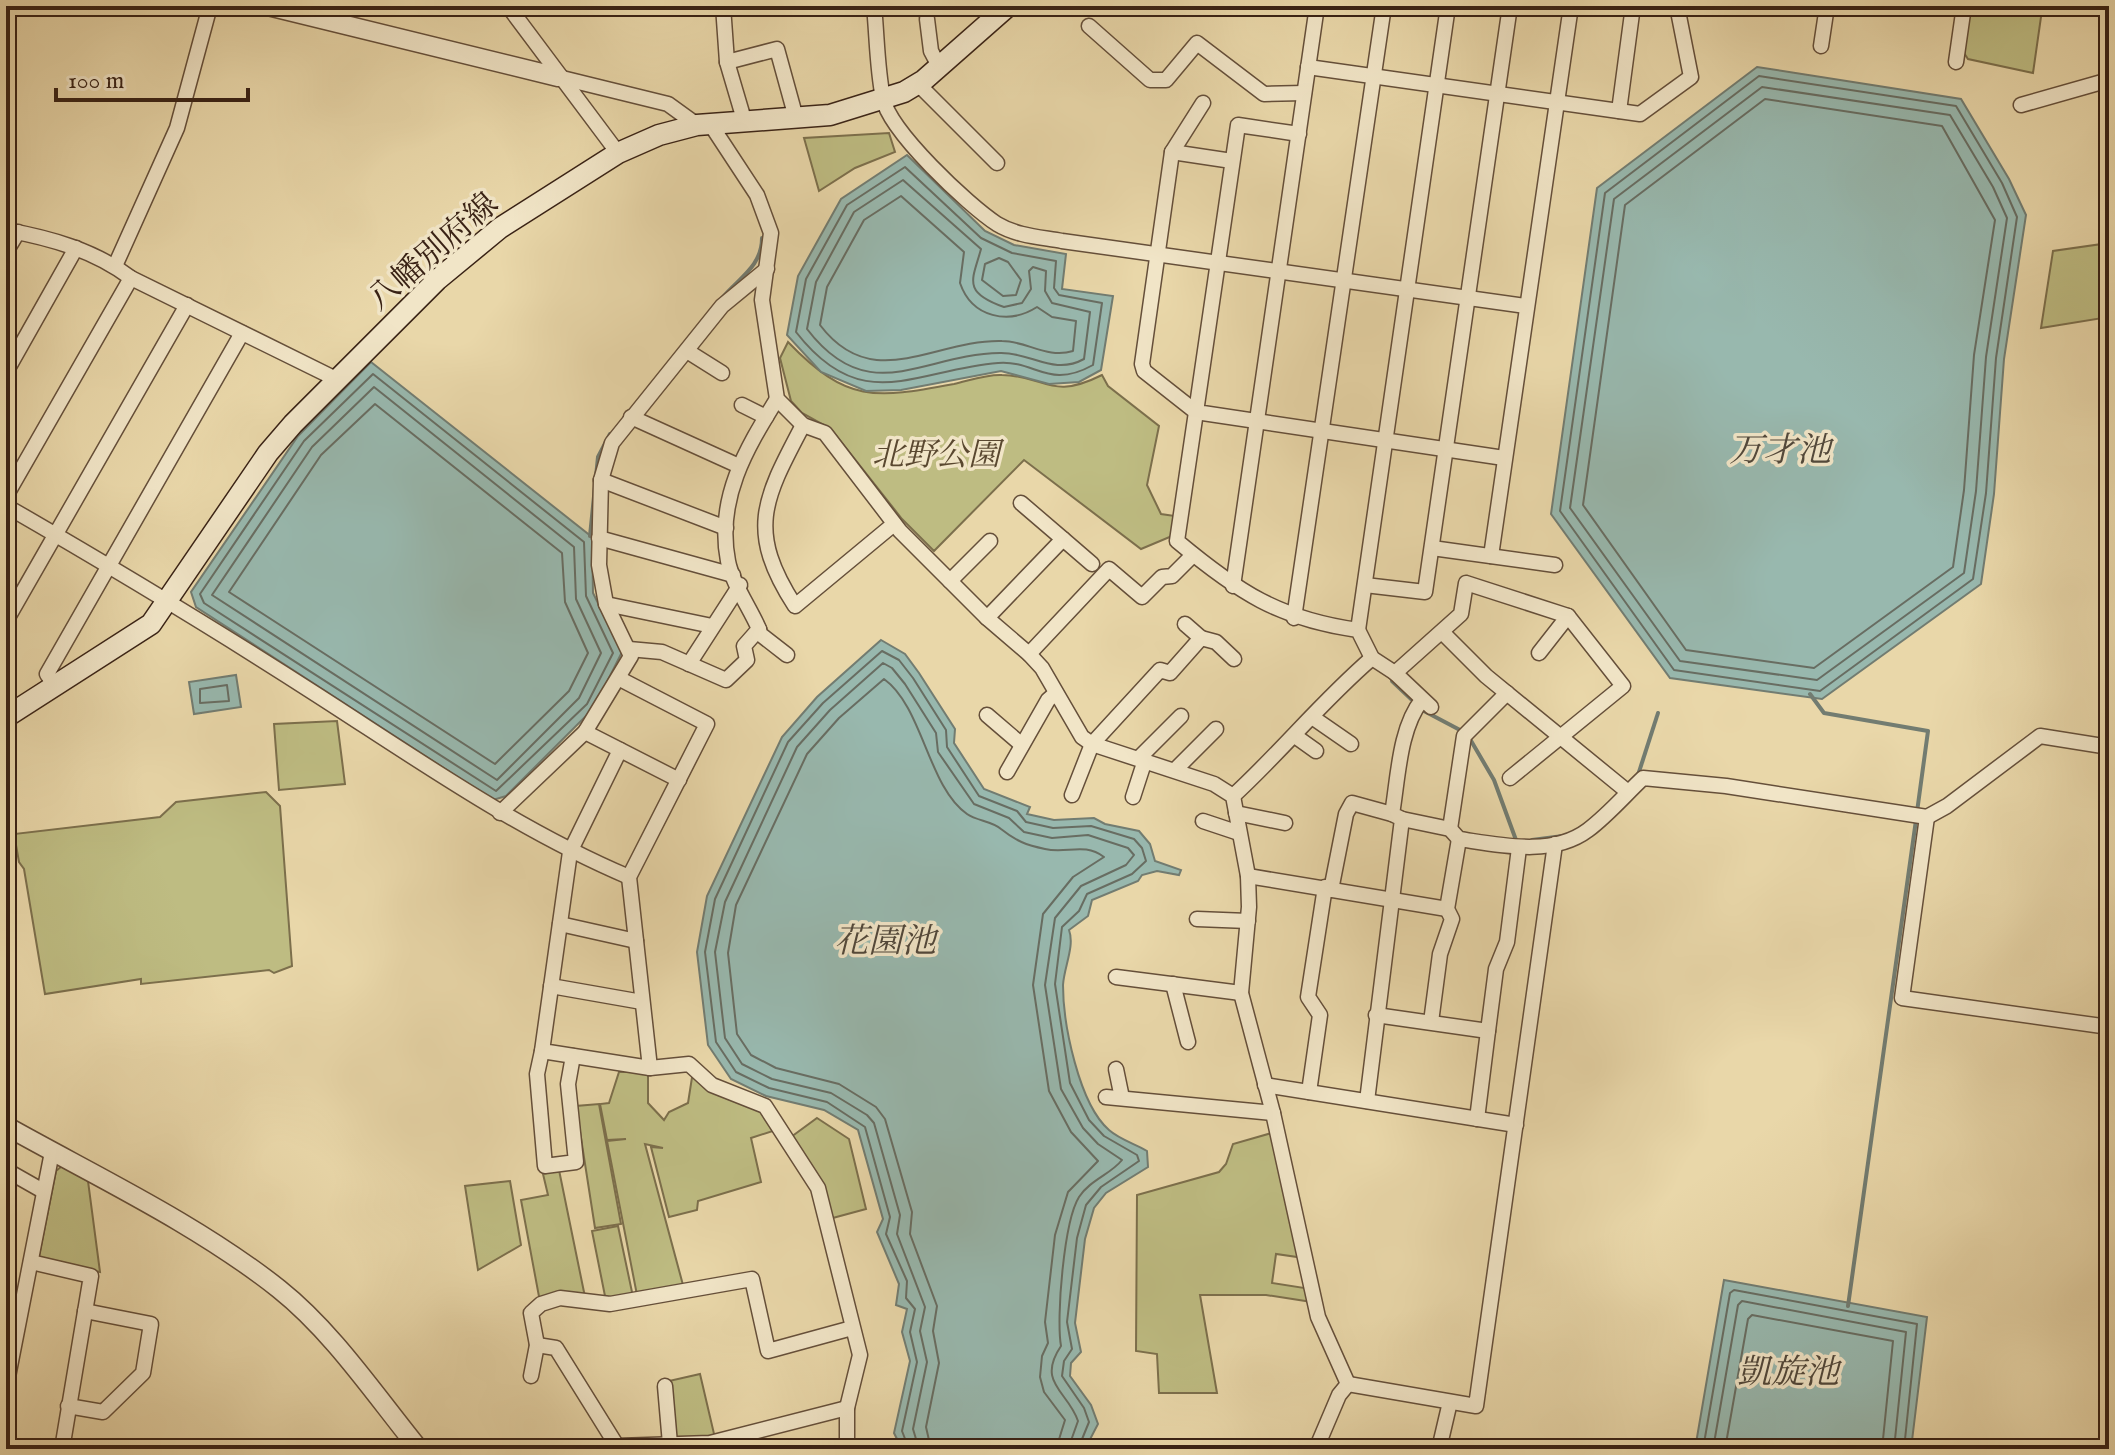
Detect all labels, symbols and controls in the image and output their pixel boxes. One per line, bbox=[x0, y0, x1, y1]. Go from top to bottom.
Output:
scale bar bbox=[56, 52, 248, 102]
text: 100 m bbox=[68, 66, 124, 97]
street label: 八幡別府線 bbox=[360, 185, 507, 321]
water label: 万才池 bbox=[1729, 430, 1835, 473]
park label: 北野公園 bbox=[872, 436, 1005, 477]
water label: 花園池 bbox=[834, 921, 940, 964]
water label: 凱旋池 bbox=[1737, 1352, 1843, 1395]

